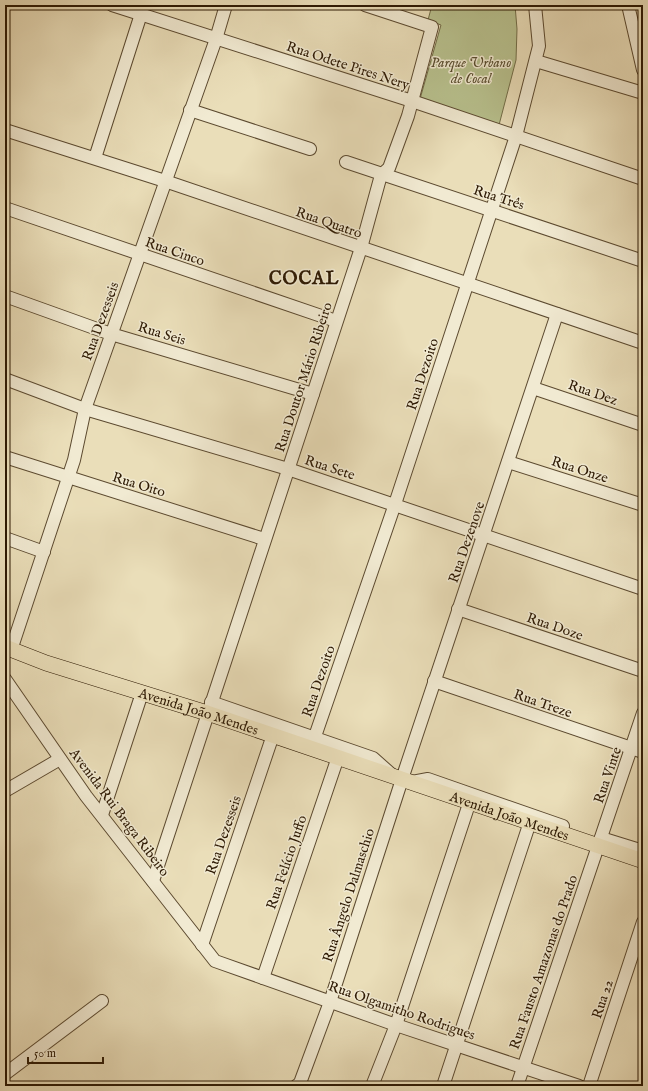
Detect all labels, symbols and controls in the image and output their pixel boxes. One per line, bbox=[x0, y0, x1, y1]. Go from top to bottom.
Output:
street label: Rua Odete Pires Nery bbox=[284, 38, 412, 94]
park label: Parque Urbano de Cocal bbox=[431, 54, 511, 88]
street label: Rua Três bbox=[471, 181, 527, 215]
street label: Rua Quatro bbox=[293, 203, 365, 243]
street label: Rua Cinco bbox=[143, 233, 207, 271]
district label: COCAL bbox=[269, 268, 339, 291]
street label: Rua Dezesseis bbox=[78, 279, 124, 363]
street label: Rua Doutor Mário Ribeiro bbox=[271, 300, 337, 455]
street label: Rua Seis bbox=[136, 318, 188, 350]
street label: Rua Dezoito bbox=[403, 336, 443, 413]
street label: Rua Dez bbox=[566, 376, 620, 410]
street label: Rua Sete bbox=[302, 451, 358, 485]
street label: Rua Onze bbox=[549, 452, 611, 488]
street label: Rua Oito bbox=[110, 468, 168, 502]
street label: Rua Dezenove bbox=[445, 499, 489, 585]
street label: Rua Doze bbox=[524, 609, 586, 645]
street label: Rua Dezoito bbox=[298, 643, 340, 720]
street label: Avenida João Mendes bbox=[135, 684, 261, 740]
street label: Rua Treze bbox=[511, 686, 575, 722]
street label: Avenida Rui Braga Ribeiro bbox=[65, 744, 174, 881]
street label: Rua Vinte bbox=[590, 744, 626, 806]
street label: Avenida João Mendes bbox=[446, 788, 571, 845]
street label: Rua Dezesseis bbox=[202, 793, 246, 877]
street label: Rua Felício Juffo bbox=[262, 812, 312, 912]
street label: Rua Ângelo Dalmaschio bbox=[318, 825, 379, 965]
street label: Rua Fausto Amazonas do Prado bbox=[506, 872, 582, 1052]
street label: Rua Olgamitho Rodrigues bbox=[326, 977, 477, 1045]
street label: Rua 22 bbox=[588, 977, 618, 1021]
scale bar bbox=[28, 1039, 103, 1065]
text: 50 m bbox=[34, 1046, 56, 1061]

